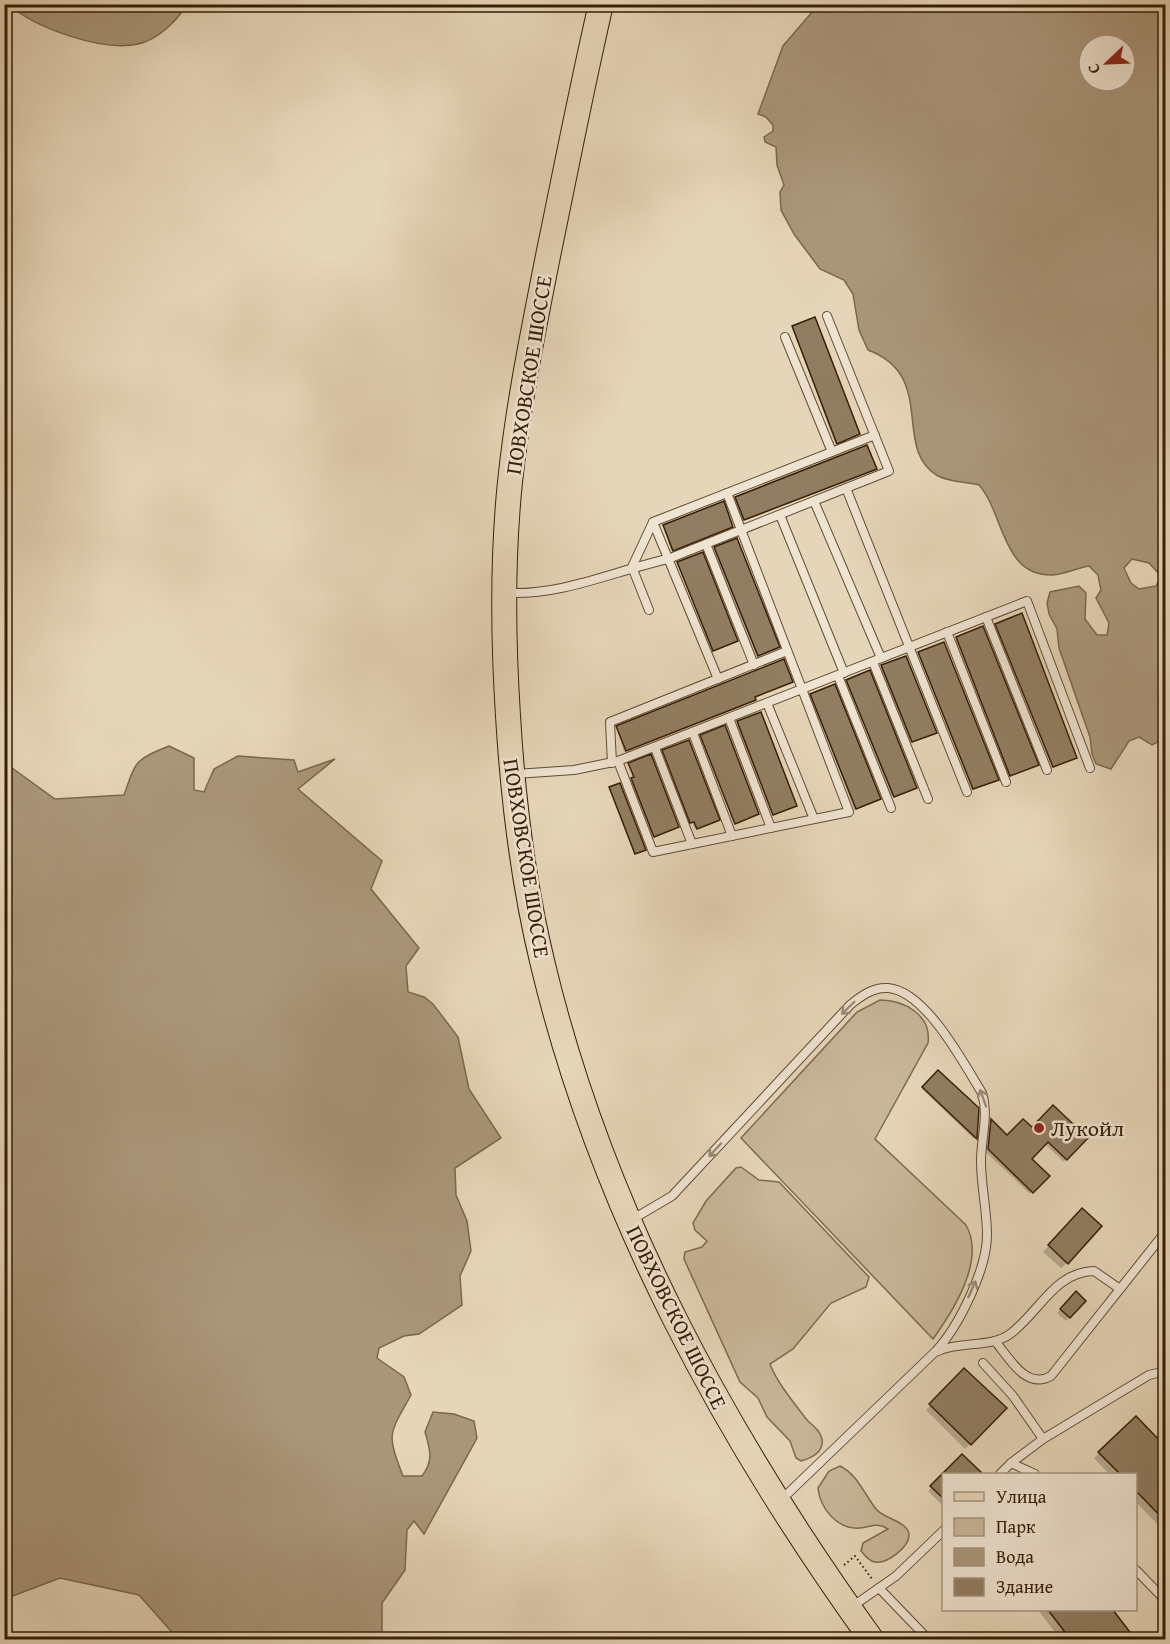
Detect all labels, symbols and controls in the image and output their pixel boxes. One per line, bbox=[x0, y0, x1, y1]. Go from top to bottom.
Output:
north arrow bbox=[1077, 33, 1137, 93]
text: С bbox=[1080, 60, 1106, 78]
street label: ПОВХОВСКОЕ ШОССЕ bbox=[496, 273, 560, 477]
street label: ПОВХОВСКОЕ ШОССЕ bbox=[495, 756, 559, 960]
one-way arrow bbox=[841, 1000, 856, 1015]
one-way arrow bbox=[976, 1089, 987, 1108]
place label: Лукойл bbox=[1051, 1112, 1124, 1144]
marker: Лукойл bbox=[1032, 1121, 1046, 1135]
one-way arrow bbox=[708, 1143, 722, 1158]
street label: ПОВХОВСКОЕ ШОССЕ bbox=[619, 1220, 735, 1414]
one-way arrow bbox=[967, 1280, 978, 1298]
legend bbox=[942, 1473, 1137, 1611]
text: Улица bbox=[996, 1483, 1047, 1510]
text: Парк bbox=[996, 1513, 1036, 1540]
text: Вода bbox=[996, 1543, 1034, 1570]
text: Здание bbox=[996, 1573, 1053, 1600]

